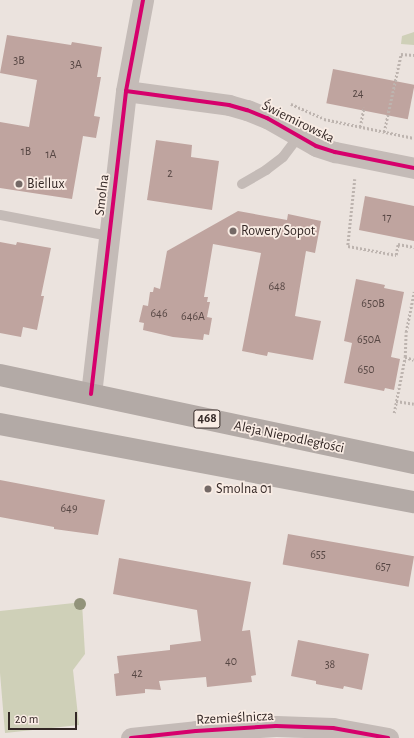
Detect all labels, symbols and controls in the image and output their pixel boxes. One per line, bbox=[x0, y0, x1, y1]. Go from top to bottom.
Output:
house number: 3B bbox=[13, 54, 25, 68]
house number: 3A bbox=[70, 58, 82, 72]
house number: 24 bbox=[352, 87, 364, 101]
street label: Świemirowska bbox=[259, 97, 337, 147]
house number: 1B bbox=[21, 145, 31, 159]
house number: 1A bbox=[45, 148, 57, 162]
house number: 2 bbox=[167, 167, 173, 181]
street label: Smolna bbox=[91, 173, 113, 217]
place label: Biellux bbox=[27, 176, 65, 192]
marker: Biellux bbox=[14, 179, 24, 189]
house number: 17 bbox=[382, 211, 392, 225]
place label: Rowery Sopot bbox=[241, 223, 315, 239]
marker: Rowery Sopot bbox=[228, 226, 238, 236]
house number: 648 bbox=[268, 280, 286, 294]
house number: 650B bbox=[361, 297, 385, 311]
house number: 646 bbox=[150, 307, 168, 321]
house number: 646A bbox=[181, 310, 205, 324]
house number: 650A bbox=[357, 333, 381, 347]
house number: 650 bbox=[358, 363, 374, 377]
road number: 468 bbox=[193, 408, 221, 430]
street label: Aleja Niepodległości bbox=[232, 417, 346, 457]
place label: Smolna 01 bbox=[216, 481, 272, 497]
marker: Smolna 01 bbox=[203, 484, 213, 494]
house number: 649 bbox=[60, 502, 78, 516]
house number: 655 bbox=[310, 548, 326, 562]
house number: 657 bbox=[375, 560, 391, 574]
house number: 40 bbox=[225, 655, 237, 669]
house number: 38 bbox=[325, 658, 335, 672]
house number: 42 bbox=[131, 667, 143, 681]
scale bar bbox=[10, 704, 79, 730]
street label: Rzemieślnicza bbox=[196, 708, 274, 728]
text: 20 m bbox=[15, 713, 38, 725]

